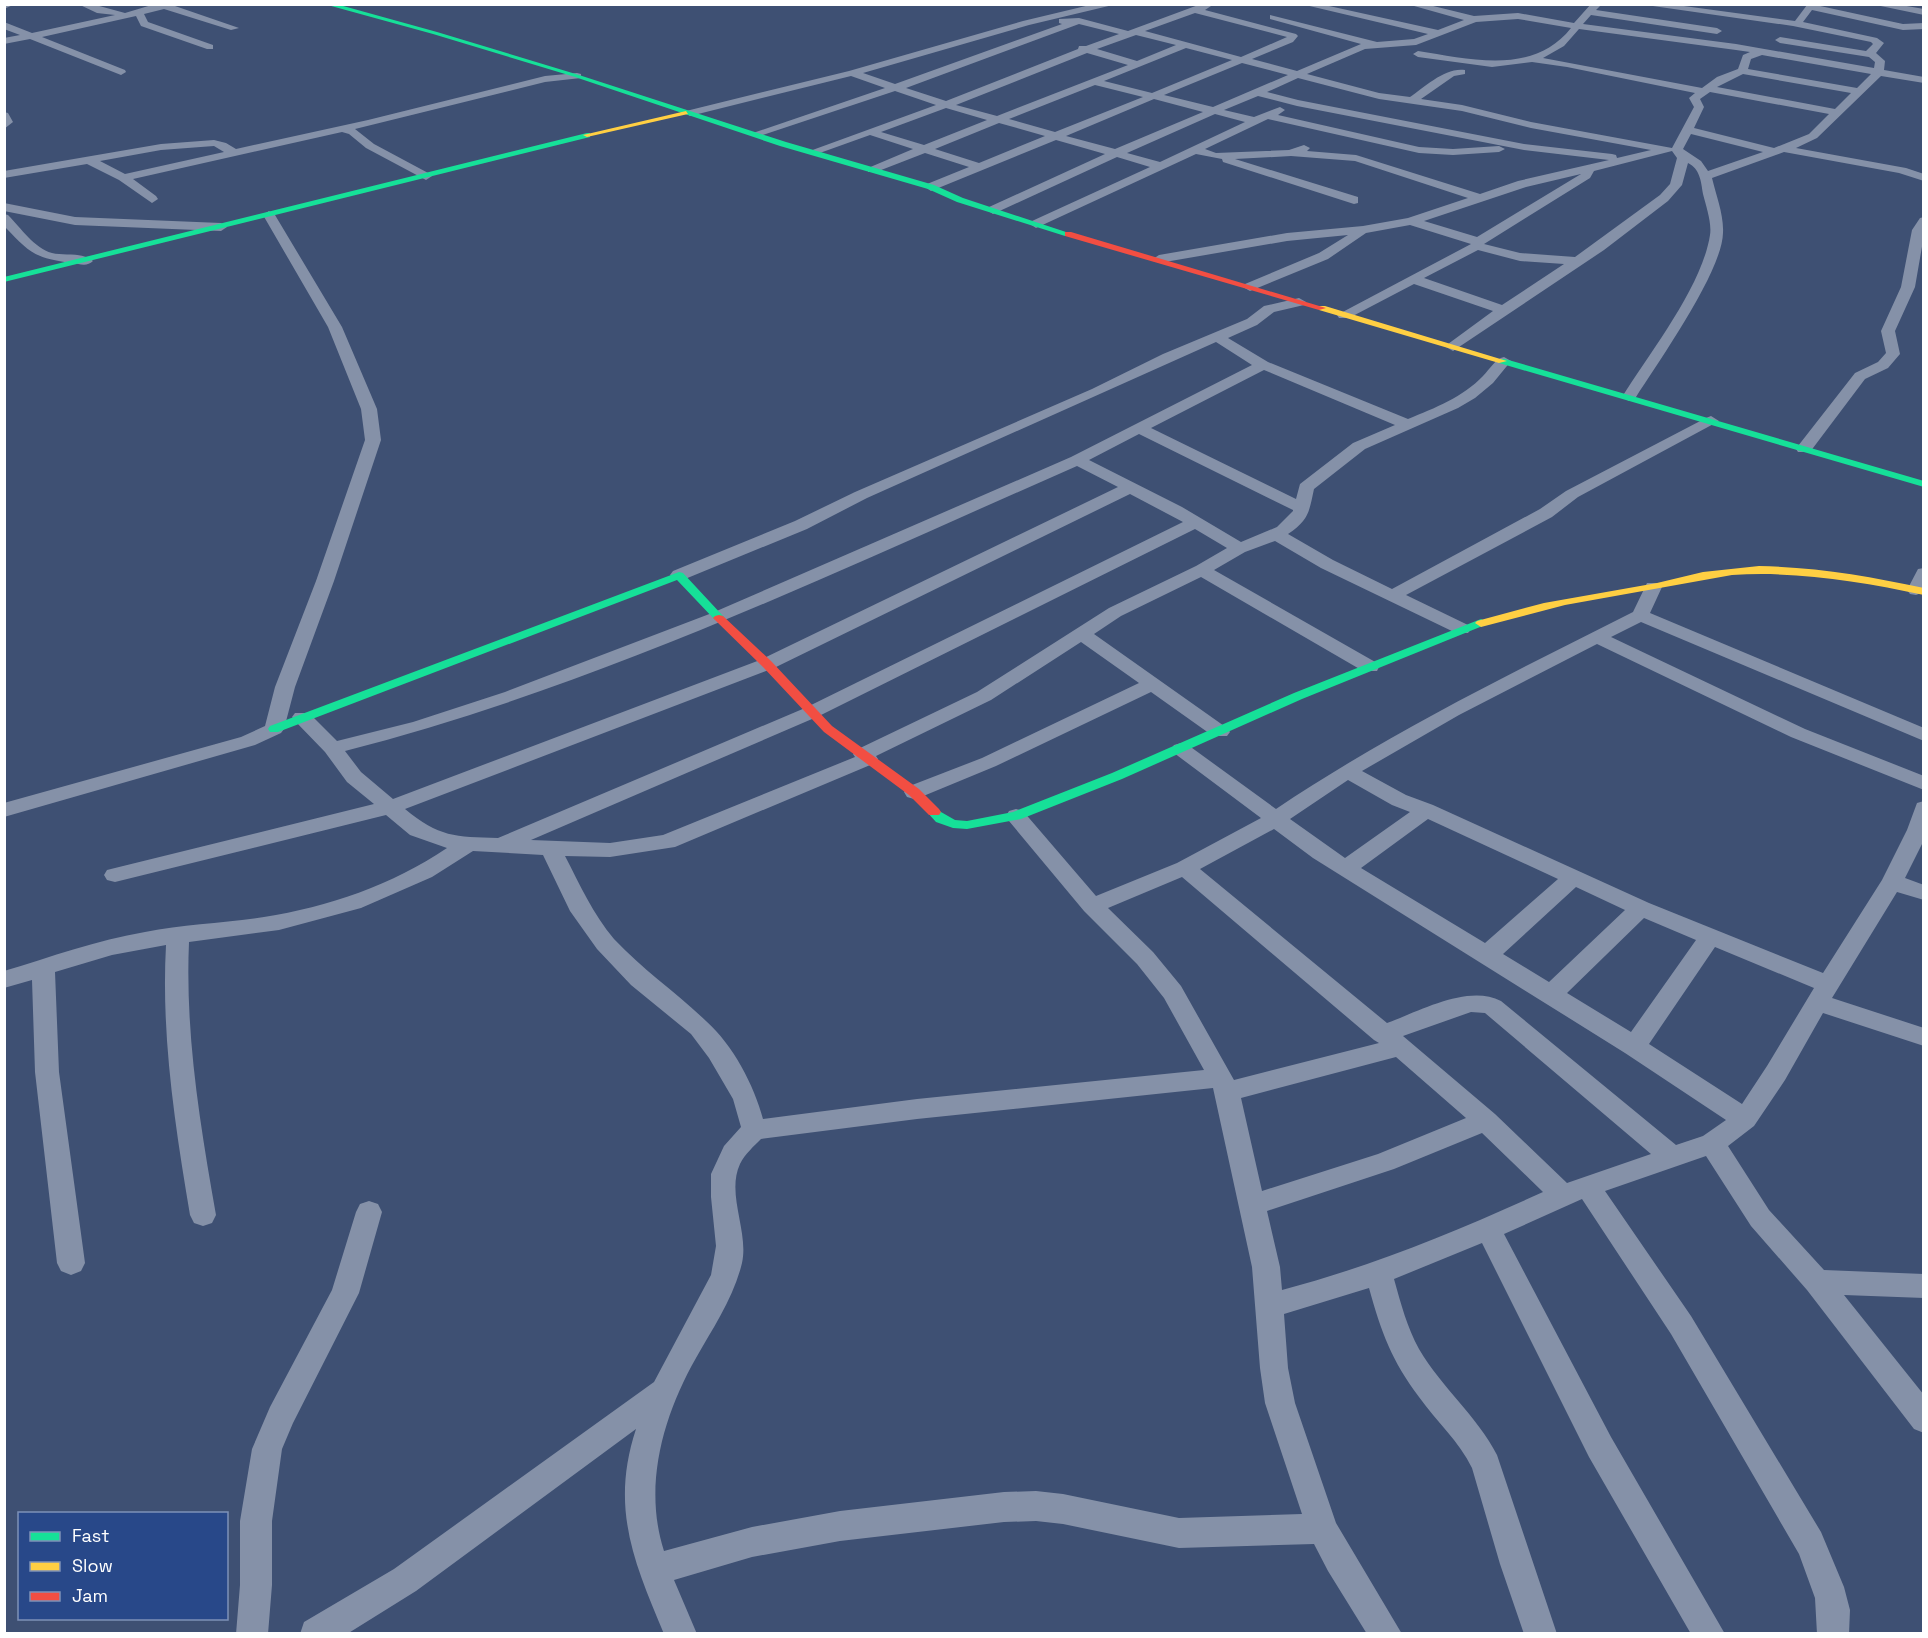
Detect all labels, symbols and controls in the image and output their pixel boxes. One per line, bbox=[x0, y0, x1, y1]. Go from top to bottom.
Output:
legend bbox=[18, 1512, 228, 1620]
text: Fast bbox=[72, 1524, 109, 1547]
text: Slow bbox=[72, 1554, 113, 1577]
text: Jam bbox=[72, 1584, 108, 1607]

